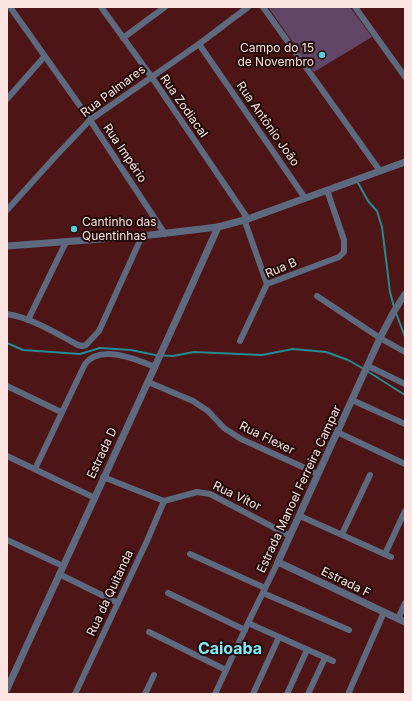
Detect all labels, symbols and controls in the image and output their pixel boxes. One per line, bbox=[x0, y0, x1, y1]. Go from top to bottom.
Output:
place label: Campo do 15 de Novembro bbox=[237, 40, 314, 69]
marker: Campo do 15 de Novembro bbox=[317, 50, 327, 60]
street label: Rua Palmares bbox=[77, 61, 148, 120]
street label: Rua Zodiacal bbox=[157, 71, 212, 140]
street label: Rua Antônio João bbox=[234, 78, 303, 169]
street label: Rua Império bbox=[100, 120, 151, 185]
place label: Cantinho das Quentinhas bbox=[82, 214, 157, 243]
marker: Cantinho das Quentinhas bbox=[69, 224, 79, 234]
street label: Rua B bbox=[263, 254, 299, 281]
street label: Estrada Manoel Ferreira Campar bbox=[253, 402, 344, 575]
street label: Rua Flexer bbox=[237, 418, 298, 458]
street label: Estrada D bbox=[83, 425, 120, 481]
street label: Rua Vítor bbox=[211, 477, 264, 514]
street label: Rua da Quitanda bbox=[83, 547, 136, 638]
street label: Estrada F bbox=[319, 563, 373, 600]
district label: Caioaba bbox=[198, 638, 262, 658]

